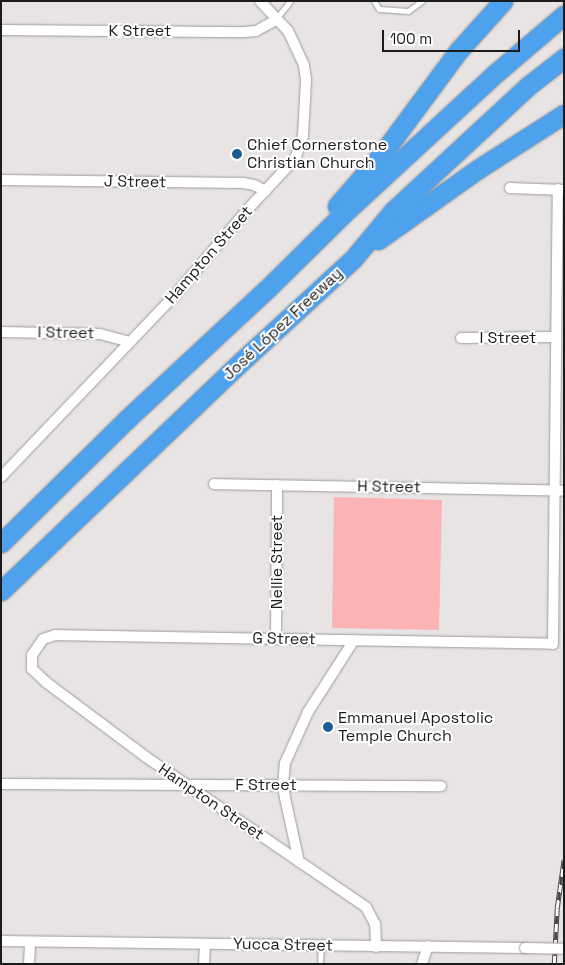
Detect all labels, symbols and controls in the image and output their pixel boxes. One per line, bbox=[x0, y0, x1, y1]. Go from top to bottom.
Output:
scale bar bbox=[385, 20, 522, 52]
street label: K Street bbox=[109, 21, 171, 41]
text: 100 m bbox=[390, 29, 432, 48]
place label: Chief Cornerstone Christian Church bbox=[247, 135, 387, 173]
marker: Chief Cornerstone Christian Church bbox=[231, 148, 243, 160]
street label: J Street bbox=[104, 172, 166, 192]
street label: Hampton Street bbox=[161, 202, 257, 308]
street label: José López Freeway bbox=[219, 264, 347, 384]
street label: I Street bbox=[37, 323, 95, 343]
street label: I Street bbox=[480, 328, 536, 348]
street label: H Street bbox=[357, 477, 421, 497]
street label: Nellie Street bbox=[267, 515, 287, 609]
street label: G Street bbox=[252, 629, 316, 649]
place label: Emmanuel Apostolic Temple Church bbox=[338, 708, 494, 746]
marker: Emmanuel Apostolic Temple Church bbox=[322, 721, 334, 733]
street label: Hampton Street bbox=[155, 760, 267, 844]
street label: F Street bbox=[235, 775, 297, 795]
street label: Yucca Street bbox=[233, 935, 333, 955]

